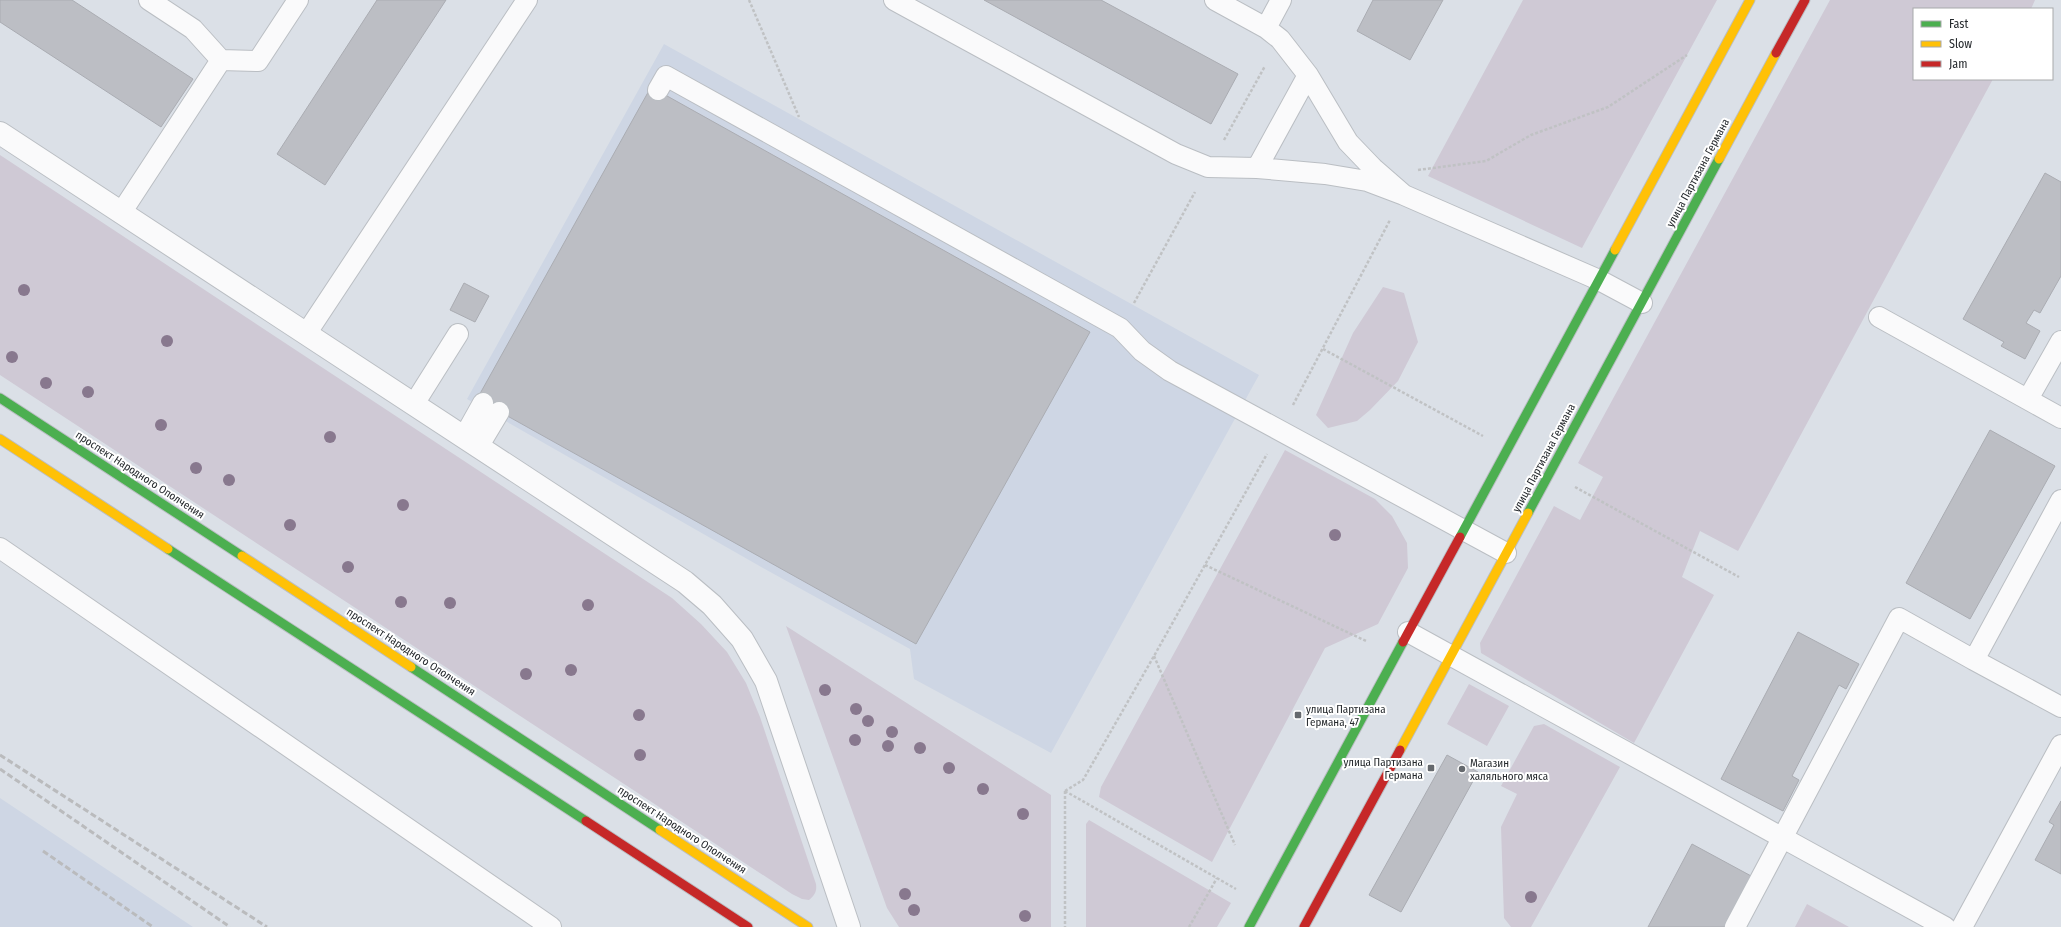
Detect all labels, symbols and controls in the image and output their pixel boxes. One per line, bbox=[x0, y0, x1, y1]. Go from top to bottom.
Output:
legend bbox=[1913, 8, 2053, 80]
text: Fast bbox=[1949, 17, 1968, 31]
text: Slow bbox=[1949, 37, 1972, 51]
text: Jam bbox=[1949, 57, 1967, 71]
street label: улица Партизана Германа bbox=[1664, 117, 1732, 229]
street label: улица Партизана Германа bbox=[1510, 402, 1578, 514]
street label: проспект Народного Ополчения bbox=[73, 428, 207, 522]
street label: проспект Народного Ополчения bbox=[344, 605, 478, 699]
place label: улица Партизана Германа, 47 bbox=[1306, 703, 1386, 729]
marker: улица Партизана Германа, 47 bbox=[1293, 710, 1303, 720]
place label: улица Партизана Германа bbox=[1343, 756, 1423, 782]
place label: Магазин халяльного мяса bbox=[1470, 757, 1548, 783]
marker: улица Партизана Германа bbox=[1426, 763, 1436, 773]
marker: Магазин халяльного мяса bbox=[1457, 764, 1467, 774]
street label: проспект Народного Ополчения bbox=[615, 783, 749, 877]

